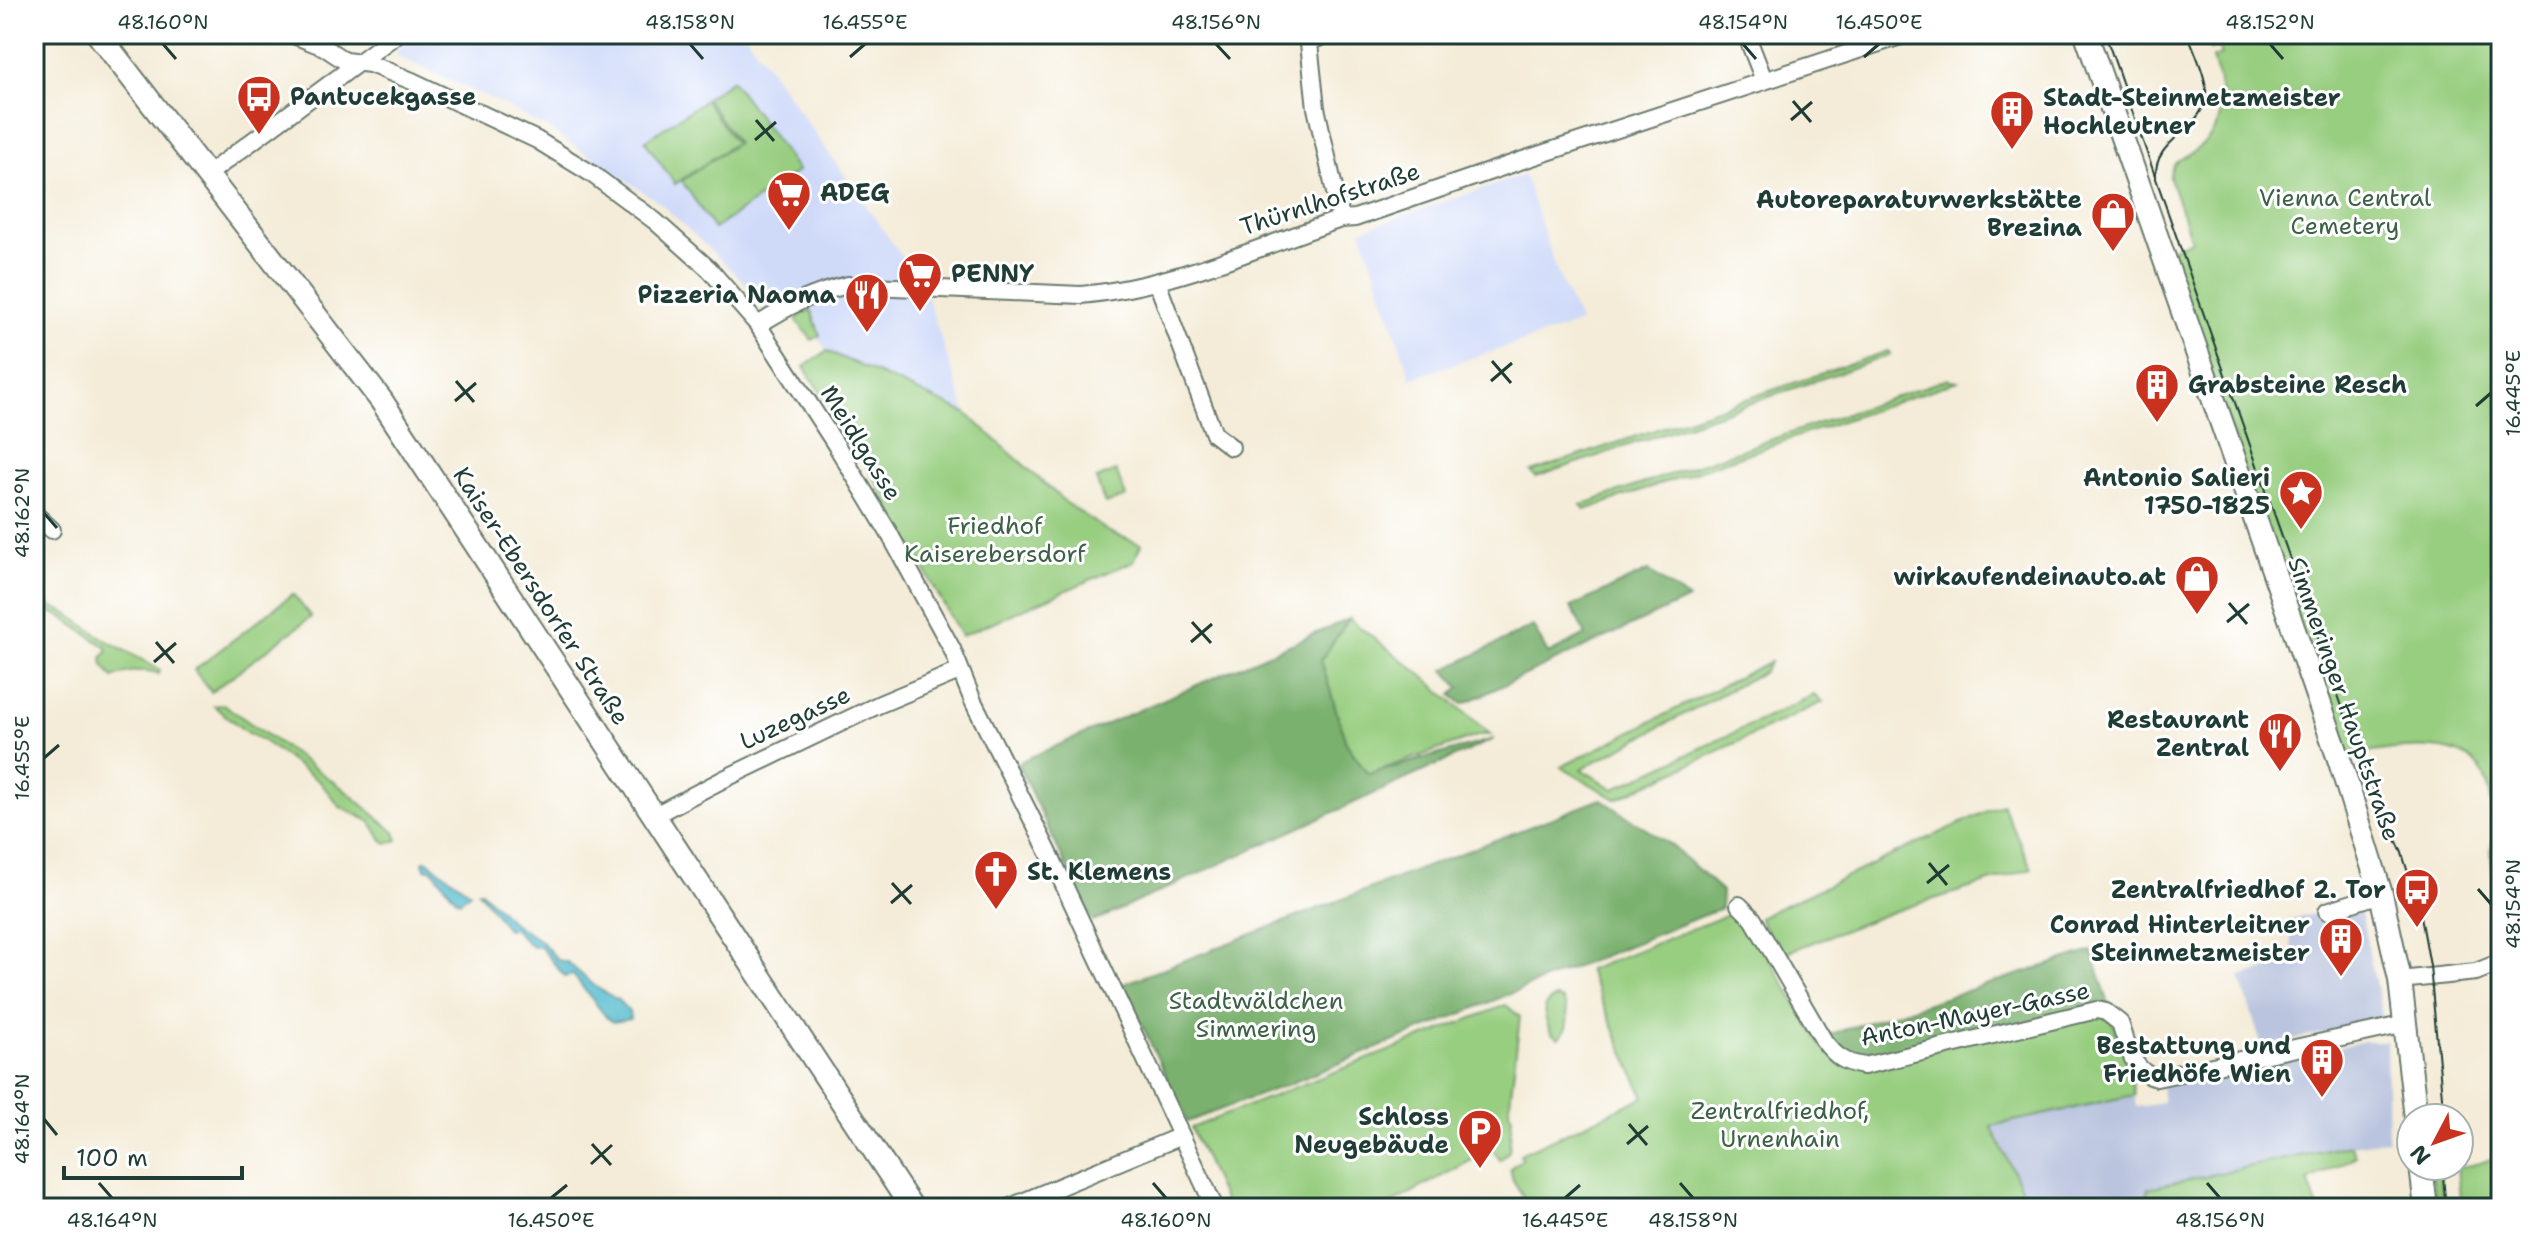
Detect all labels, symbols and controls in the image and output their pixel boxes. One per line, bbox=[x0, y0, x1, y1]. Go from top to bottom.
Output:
text: 48.160°N bbox=[117, 9, 209, 35]
text: 48.158°N bbox=[645, 9, 735, 35]
text: 16.455°E bbox=[823, 9, 907, 35]
text: 48.156°N bbox=[1171, 9, 1261, 35]
text: 48.154°N bbox=[1698, 9, 1788, 35]
text: 16.450°E bbox=[1835, 9, 1923, 35]
text: 48.152°N bbox=[2225, 9, 2315, 35]
bus stop icon: Pantucekgasse bbox=[235, 73, 283, 136]
place label: Pantucekgasse bbox=[290, 81, 476, 113]
place label: Stadt-Steinmetzmeister Hochleutner bbox=[2043, 82, 2341, 142]
building icon: Stadt-Steinmetzmeister Hochleutner bbox=[1988, 88, 2036, 151]
street label: Thürnlhofstraße bbox=[1236, 155, 1424, 243]
supermarket icon: ADEG bbox=[765, 169, 813, 232]
place label: ADEG bbox=[820, 177, 889, 209]
park label: Vienna Central Cemetery bbox=[2259, 182, 2432, 242]
place label: Autoreparaturwerkstätte Brezina bbox=[1756, 184, 2083, 244]
shop icon: Autoreparaturwerkstätte Brezina bbox=[2089, 190, 2137, 253]
supermarket icon: PENNY bbox=[896, 250, 944, 313]
place label: PENNY bbox=[951, 258, 1034, 290]
restaurant icon: Pizzeria Naoma bbox=[843, 271, 891, 334]
place label: Pizzeria Naoma bbox=[638, 279, 837, 311]
text: 16.445°E bbox=[2500, 350, 2526, 436]
building icon: Grabsteine Resch bbox=[2133, 361, 2181, 424]
place label: Grabsteine Resch bbox=[2188, 369, 2407, 401]
street label: Meidlgasse bbox=[813, 379, 909, 507]
street label: Kaiser-Ebersdorfer Straße bbox=[445, 461, 637, 731]
place label: Antonio Salieri 1750-1825 bbox=[2083, 462, 2270, 522]
text: 48.162°N bbox=[9, 468, 35, 558]
place icon: Antonio Salieri 1750-1825 bbox=[2277, 468, 2325, 531]
park label: Friedhof Kaiserebersdorf bbox=[904, 510, 1087, 570]
shop icon: wirkaufendeinauto.at bbox=[2173, 553, 2221, 616]
street label: Simmeringer Hauptstraße bbox=[2280, 553, 2408, 845]
place label: wirkaufendeinauto.at bbox=[1894, 561, 2166, 593]
street label: Luzegasse bbox=[735, 678, 855, 758]
place label: Restaurant Zentral bbox=[2107, 704, 2249, 764]
restaurant icon: Restaurant Zentral bbox=[2256, 710, 2304, 773]
text: 16.455°E bbox=[9, 716, 35, 800]
church icon: St. Klemens bbox=[972, 848, 1020, 911]
place label: St. Klemens bbox=[1027, 856, 1171, 888]
text: 48.154°N bbox=[2500, 859, 2526, 949]
bus stop icon: Zentralfriedhof 2. Tor bbox=[2393, 866, 2441, 929]
place label: Zentralfriedhof 2. Tor bbox=[2111, 874, 2386, 906]
place label: Conrad Hinterleitner Steinmetzmeister bbox=[2050, 909, 2310, 969]
building icon: Conrad Hinterleitner Steinmetzmeister bbox=[2317, 915, 2365, 978]
street label: Anton-Mayer-Gasse bbox=[1858, 974, 2092, 1054]
park label: Stadtwäldchen Simmering bbox=[1169, 985, 1343, 1045]
place label: Bestattung und Friedhöfe Wien bbox=[2096, 1030, 2291, 1090]
building icon: Bestattung und Friedhöfe Wien bbox=[2298, 1036, 2346, 1099]
text: 48.164°N bbox=[9, 1073, 35, 1165]
park label: Zentralfriedhof, Urnenhain bbox=[1691, 1095, 1869, 1155]
place label: Schloss Neugebäude bbox=[1294, 1101, 1449, 1161]
north arrow bbox=[2395, 1102, 2475, 1182]
parking icon: Schloss Neugebäude bbox=[1456, 1107, 1504, 1170]
scale bar bbox=[64, 1130, 242, 1180]
text: N bbox=[2404, 1139, 2437, 1171]
text: 100 m bbox=[76, 1142, 148, 1174]
text: 48.164°N bbox=[66, 1207, 158, 1233]
text: 16.450°E bbox=[507, 1207, 595, 1233]
text: 48.160°N bbox=[1120, 1207, 1212, 1233]
text: 16.445°E bbox=[1522, 1207, 1608, 1233]
text: 48.158°N bbox=[1648, 1207, 1738, 1233]
text: 48.156°N bbox=[2175, 1207, 2265, 1233]

